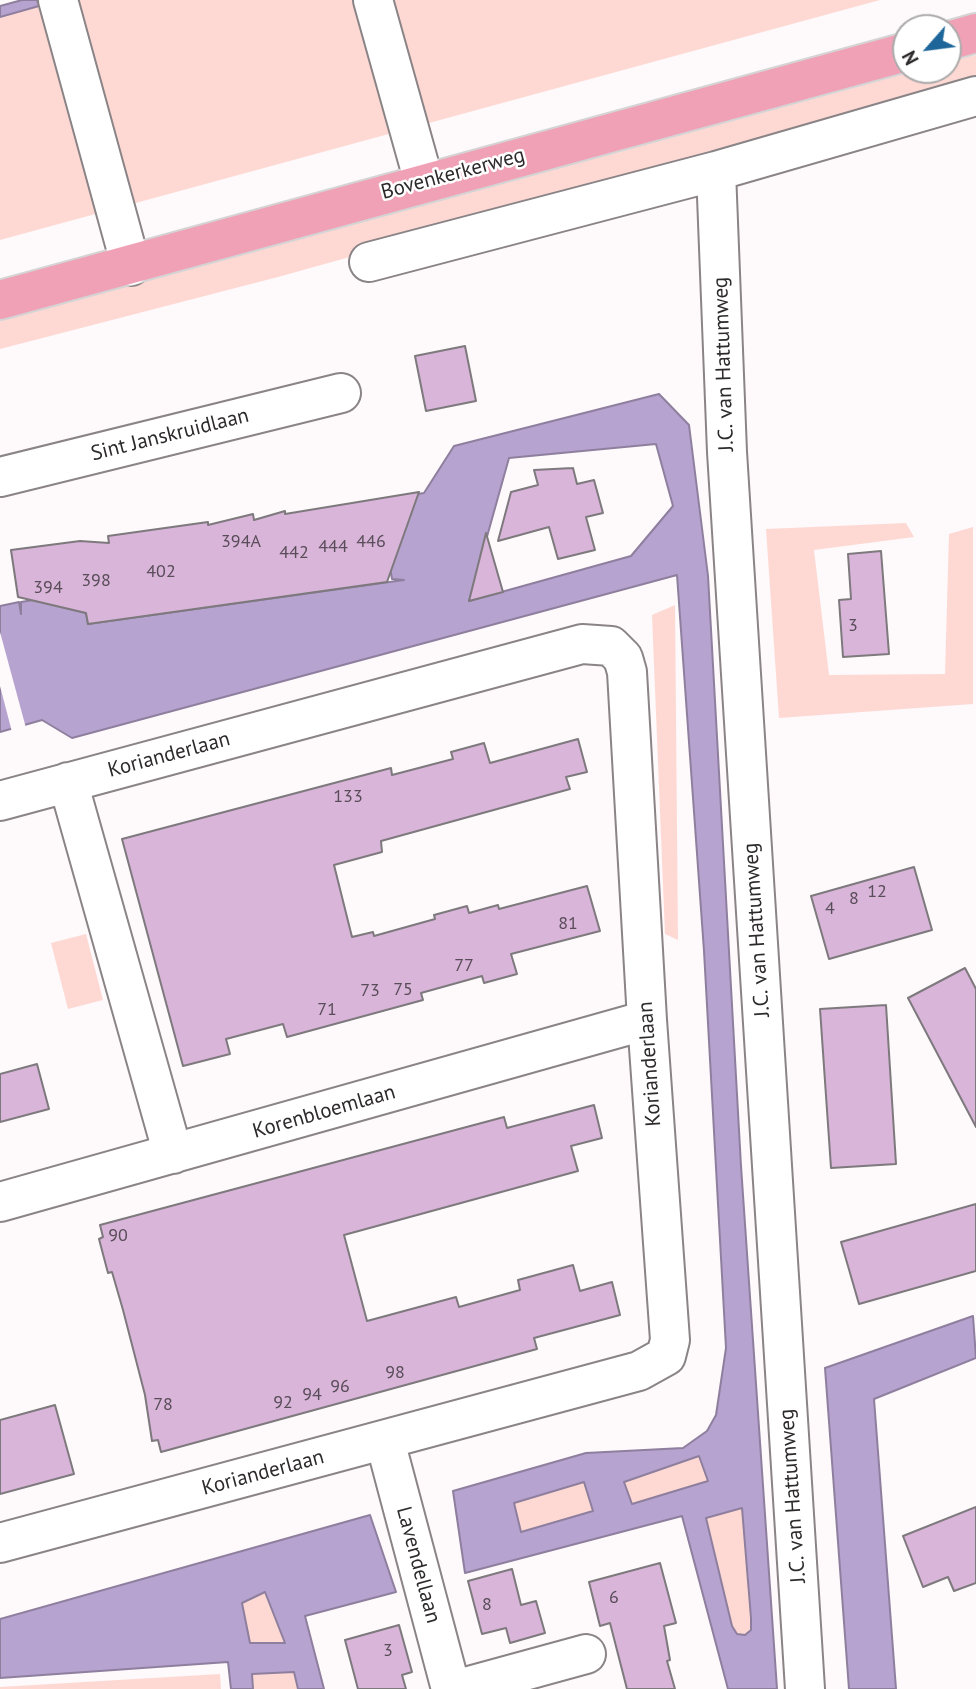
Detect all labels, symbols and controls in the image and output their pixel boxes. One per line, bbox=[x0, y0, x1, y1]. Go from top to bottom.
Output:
north arrow bbox=[892, 14, 962, 84]
text: N bbox=[897, 47, 924, 69]
street label: Bovenkerkerweg bbox=[379, 143, 527, 205]
street label: J.C. van Hattumweg bbox=[708, 276, 740, 452]
street label: Sint Janskruidlaan bbox=[88, 403, 252, 467]
house number: 394A bbox=[221, 531, 261, 553]
house number: 446 bbox=[356, 531, 386, 553]
house number: 444 bbox=[318, 536, 348, 558]
house number: 442 bbox=[279, 542, 309, 564]
house number: 402 bbox=[146, 561, 176, 583]
house number: 398 bbox=[81, 570, 111, 592]
house number: 394 bbox=[33, 577, 63, 599]
house number: 3 bbox=[848, 615, 858, 637]
street label: Korianderlaan bbox=[105, 727, 233, 783]
house number: 133 bbox=[333, 786, 363, 808]
street label: J.C. van Hattumweg bbox=[738, 842, 776, 1018]
house number: 12 bbox=[867, 881, 887, 903]
house number: 8 bbox=[849, 888, 859, 910]
house number: 4 bbox=[825, 898, 835, 920]
house number: 81 bbox=[558, 913, 578, 935]
house number: 77 bbox=[454, 955, 474, 977]
house number: 75 bbox=[393, 979, 413, 1001]
house number: 73 bbox=[360, 980, 380, 1002]
house number: 71 bbox=[317, 999, 337, 1021]
street label: Korianderlaan bbox=[633, 1001, 667, 1127]
street label: Korenbloemlaan bbox=[250, 1080, 398, 1144]
house number: 90 bbox=[108, 1225, 128, 1247]
house number: 98 bbox=[385, 1362, 405, 1384]
house number: 96 bbox=[330, 1376, 350, 1398]
house number: 94 bbox=[302, 1384, 322, 1406]
house number: 92 bbox=[273, 1392, 293, 1414]
house number: 78 bbox=[153, 1394, 173, 1416]
street label: J.C. van Hattumweg bbox=[774, 1408, 812, 1584]
street label: Korianderlaan bbox=[199, 1445, 327, 1501]
street label: Lavendellaan bbox=[390, 1504, 446, 1626]
house number: 6 bbox=[609, 1587, 619, 1609]
house number: 8 bbox=[482, 1594, 492, 1616]
house number: 3 bbox=[383, 1640, 393, 1662]

